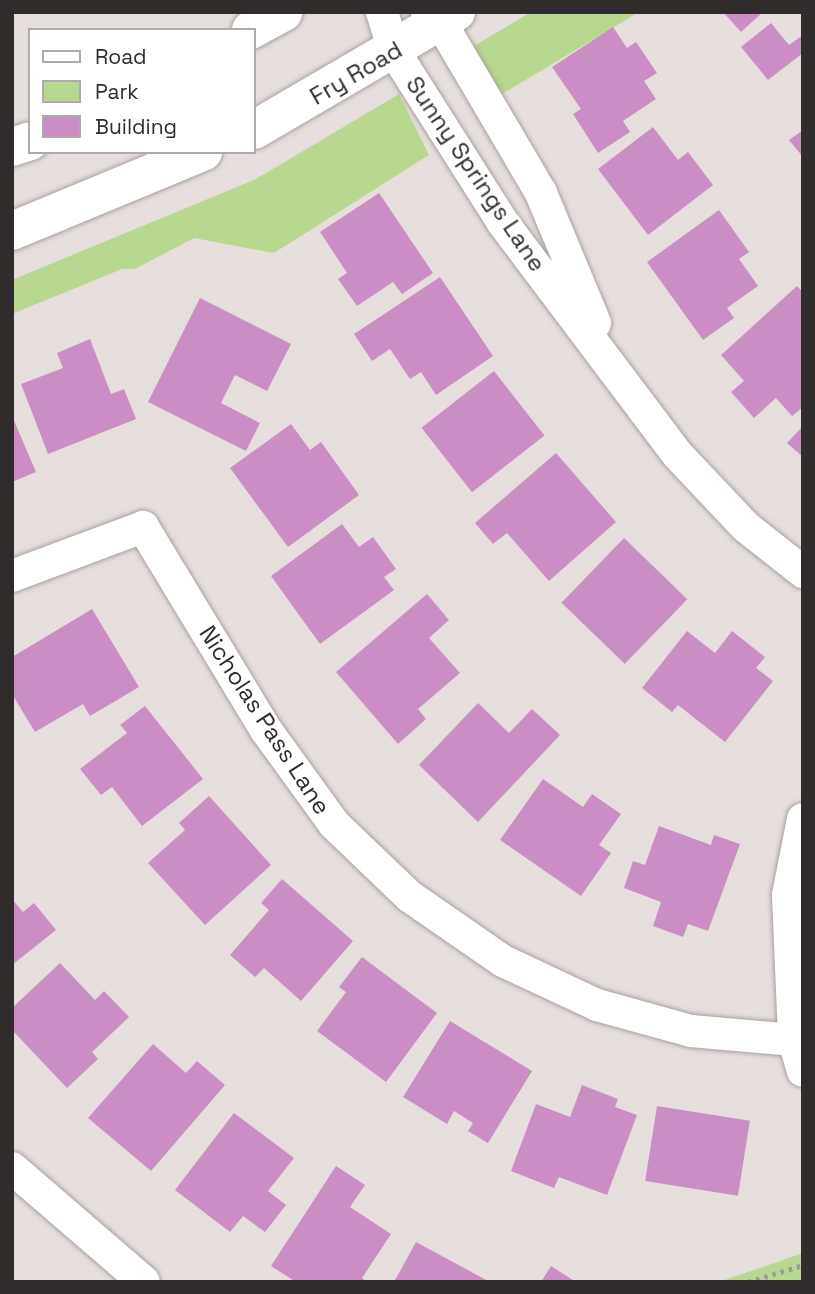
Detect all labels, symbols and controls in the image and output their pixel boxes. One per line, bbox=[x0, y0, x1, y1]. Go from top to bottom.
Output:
legend bbox=[28, 28, 256, 154]
street label: Fry Road bbox=[305, 35, 407, 111]
text: Road bbox=[95, 43, 147, 70]
street label: Sunny Springs Lane bbox=[400, 71, 552, 277]
text: Park bbox=[95, 78, 139, 105]
text: Building bbox=[95, 113, 177, 140]
street label: Nicholas Pass Lane bbox=[193, 620, 337, 820]

